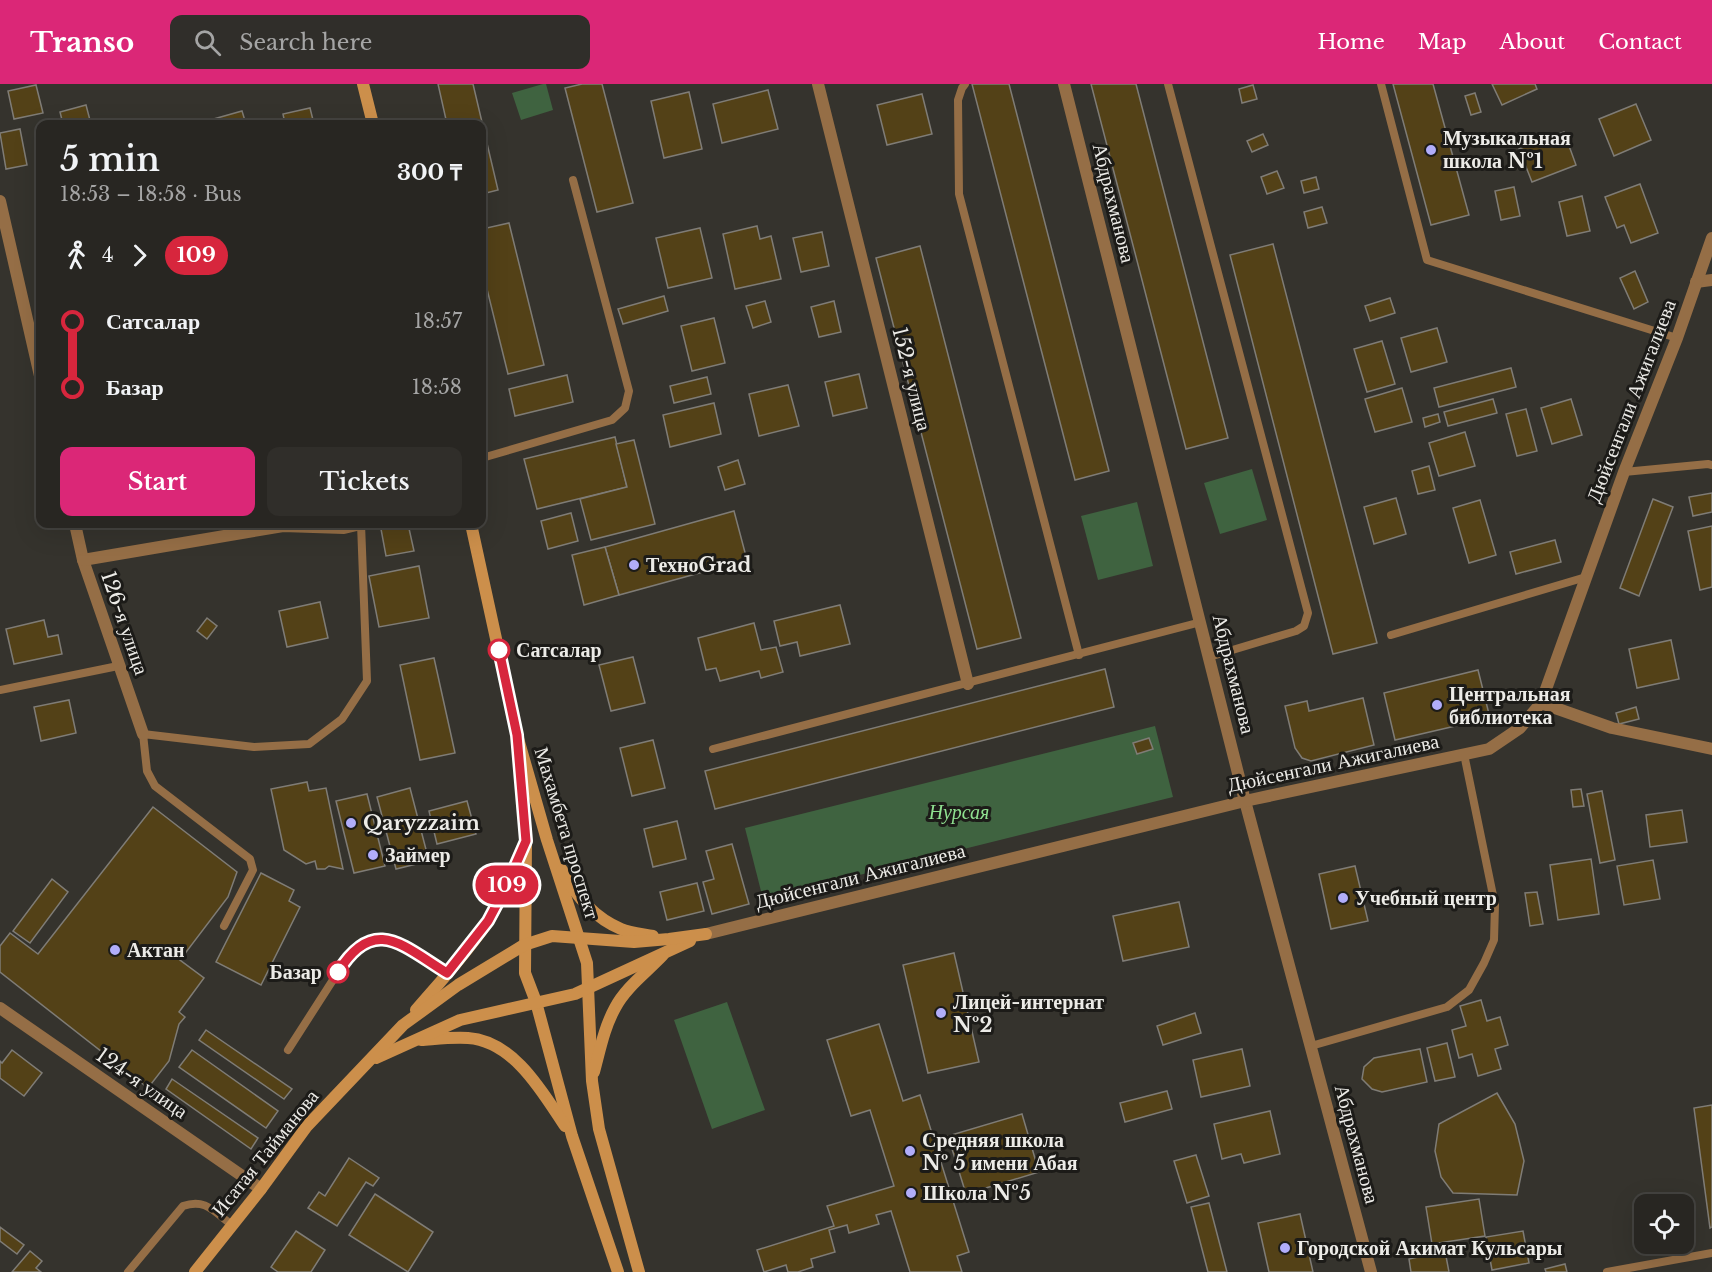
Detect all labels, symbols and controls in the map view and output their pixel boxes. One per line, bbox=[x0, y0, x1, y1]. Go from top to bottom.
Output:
search box bbox=[170, 15, 590, 69]
text: Transo bbox=[30, 25, 134, 60]
icon: search bbox=[191, 26, 224, 59]
text: Search here bbox=[239, 29, 372, 56]
text: Home bbox=[1318, 29, 1385, 55]
text: Map bbox=[1418, 29, 1466, 55]
text: About bbox=[1499, 29, 1565, 55]
text: Contact bbox=[1598, 29, 1682, 55]
place label: Музыкальная школа №1 bbox=[1443, 126, 1571, 173]
text: 5 min bbox=[60, 139, 160, 180]
street label: Абдрахманова bbox=[1088, 141, 1140, 265]
marker: Музыкальная школа №1 bbox=[1424, 143, 1438, 157]
text: 300 ₸ bbox=[397, 159, 462, 186]
text: 18:53 – 18:58 · Bus bbox=[60, 182, 242, 206]
icon: walk bbox=[60, 239, 93, 272]
icon: forward bbox=[123, 239, 156, 272]
text: 109 bbox=[177, 242, 216, 268]
text: 4 bbox=[102, 243, 114, 267]
street label: Дюйсенгали Ажигалиева bbox=[1581, 296, 1681, 506]
text: Сатсалар bbox=[106, 308, 200, 335]
text: 18:57 bbox=[414, 309, 462, 333]
street label: 152-я улица bbox=[888, 325, 937, 434]
text: Базар bbox=[106, 374, 164, 401]
text: 18:58 bbox=[412, 375, 462, 399]
button: Start bbox=[60, 447, 255, 516]
button: Tickets bbox=[267, 447, 462, 516]
place label: ТехноGrad bbox=[646, 553, 752, 577]
marker: ТехноGrad bbox=[627, 558, 641, 572]
street label: 126-я улица bbox=[96, 568, 154, 678]
street label: Абдрахманова bbox=[1208, 612, 1260, 736]
place label: Сатсалар bbox=[516, 638, 602, 662]
marker: Сатсалар bbox=[488, 639, 510, 661]
place label: Центральная библиотека bbox=[1449, 682, 1571, 729]
marker: Центральная библиотека bbox=[1430, 698, 1444, 712]
street label: Дюйсенгали Ажигалиева bbox=[1225, 729, 1441, 797]
street label: Махамбета проспект bbox=[529, 744, 605, 922]
park label: Нурсая bbox=[928, 800, 989, 824]
place label: Qaryzzaim bbox=[363, 811, 480, 835]
marker: Qaryzzaim bbox=[344, 816, 358, 830]
street label: Дюйсенгали Ажигалиева bbox=[753, 838, 968, 914]
place label: Займер bbox=[385, 843, 451, 867]
marker: Займер bbox=[366, 848, 380, 862]
line badge: 109 bbox=[472, 866, 542, 904]
text: 109 bbox=[487, 872, 527, 898]
place label: Учебный центр bbox=[1355, 886, 1497, 910]
marker: Учебный центр bbox=[1336, 891, 1350, 905]
place label: Актан bbox=[127, 938, 185, 962]
marker: Актан bbox=[108, 943, 122, 957]
place label: Базар bbox=[270, 960, 322, 984]
marker: Базар bbox=[327, 961, 349, 983]
place label: Лицей-интернат №2 bbox=[953, 990, 1104, 1037]
marker: Лицей-интернат №2 bbox=[934, 1006, 948, 1020]
street label: 124-я улица bbox=[91, 1043, 193, 1123]
street label: Абдрахманова bbox=[1330, 1082, 1384, 1206]
street label: Исатая Тайманова bbox=[207, 1085, 324, 1221]
place label: Средняя школа № 5 имени Абая bbox=[922, 1128, 1078, 1175]
marker: Средняя школа № 5 имени Абая bbox=[903, 1144, 917, 1158]
place label: Школа №5 bbox=[923, 1181, 1031, 1205]
marker: Школа №5 bbox=[904, 1186, 918, 1200]
map controls bbox=[1634, 1194, 1694, 1254]
button: locate bbox=[1634, 1194, 1694, 1254]
place label: Городской Акимат Кульсары bbox=[1297, 1236, 1563, 1260]
marker: Городской Акимат Кульсары bbox=[1278, 1241, 1292, 1255]

